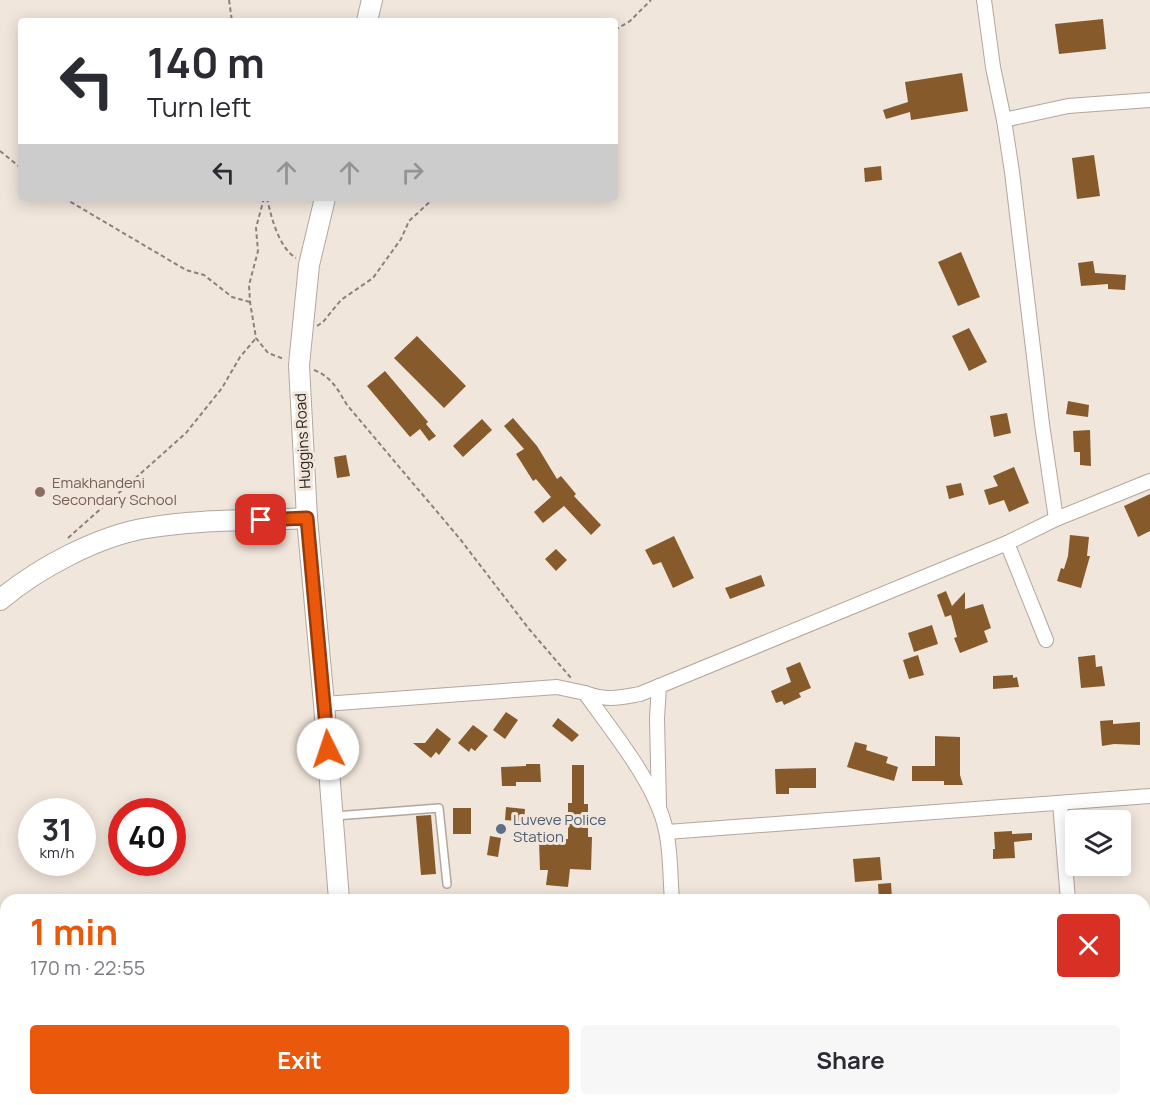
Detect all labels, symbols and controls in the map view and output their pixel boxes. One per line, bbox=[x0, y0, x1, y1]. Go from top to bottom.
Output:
text: 140 m bbox=[147, 33, 265, 91]
icon: left bbox=[48, 42, 126, 120]
text: Turn left bbox=[147, 88, 251, 125]
icon: left bbox=[207, 156, 240, 189]
icon: ahead bbox=[270, 156, 303, 189]
icon: ahead bbox=[333, 156, 366, 189]
icon: right bbox=[396, 156, 429, 189]
street label: Huggins Road bbox=[290, 393, 315, 489]
place label: Emakhandeni Secondary School bbox=[52, 472, 177, 510]
marker: Emakhandeni Secondary School bbox=[33, 485, 47, 499]
pin bbox=[235, 494, 286, 545]
icon: arrive bbox=[244, 503, 277, 536]
position arrow bbox=[296, 717, 360, 781]
speed limit sign: 40 bbox=[108, 798, 186, 876]
text: 31 bbox=[42, 809, 72, 850]
place label: Luveve Police Station bbox=[513, 809, 606, 847]
map controls bbox=[1065, 810, 1131, 876]
button: layers bbox=[1065, 810, 1131, 876]
marker: Luveve Police Station bbox=[494, 822, 508, 836]
text: km/h bbox=[40, 842, 74, 863]
text: 1 min bbox=[30, 907, 118, 956]
button: close bbox=[1057, 914, 1120, 977]
text: 170 m · 22:55 bbox=[30, 954, 145, 981]
button: Exit bbox=[30, 1025, 569, 1094]
button: Share bbox=[581, 1025, 1120, 1094]

